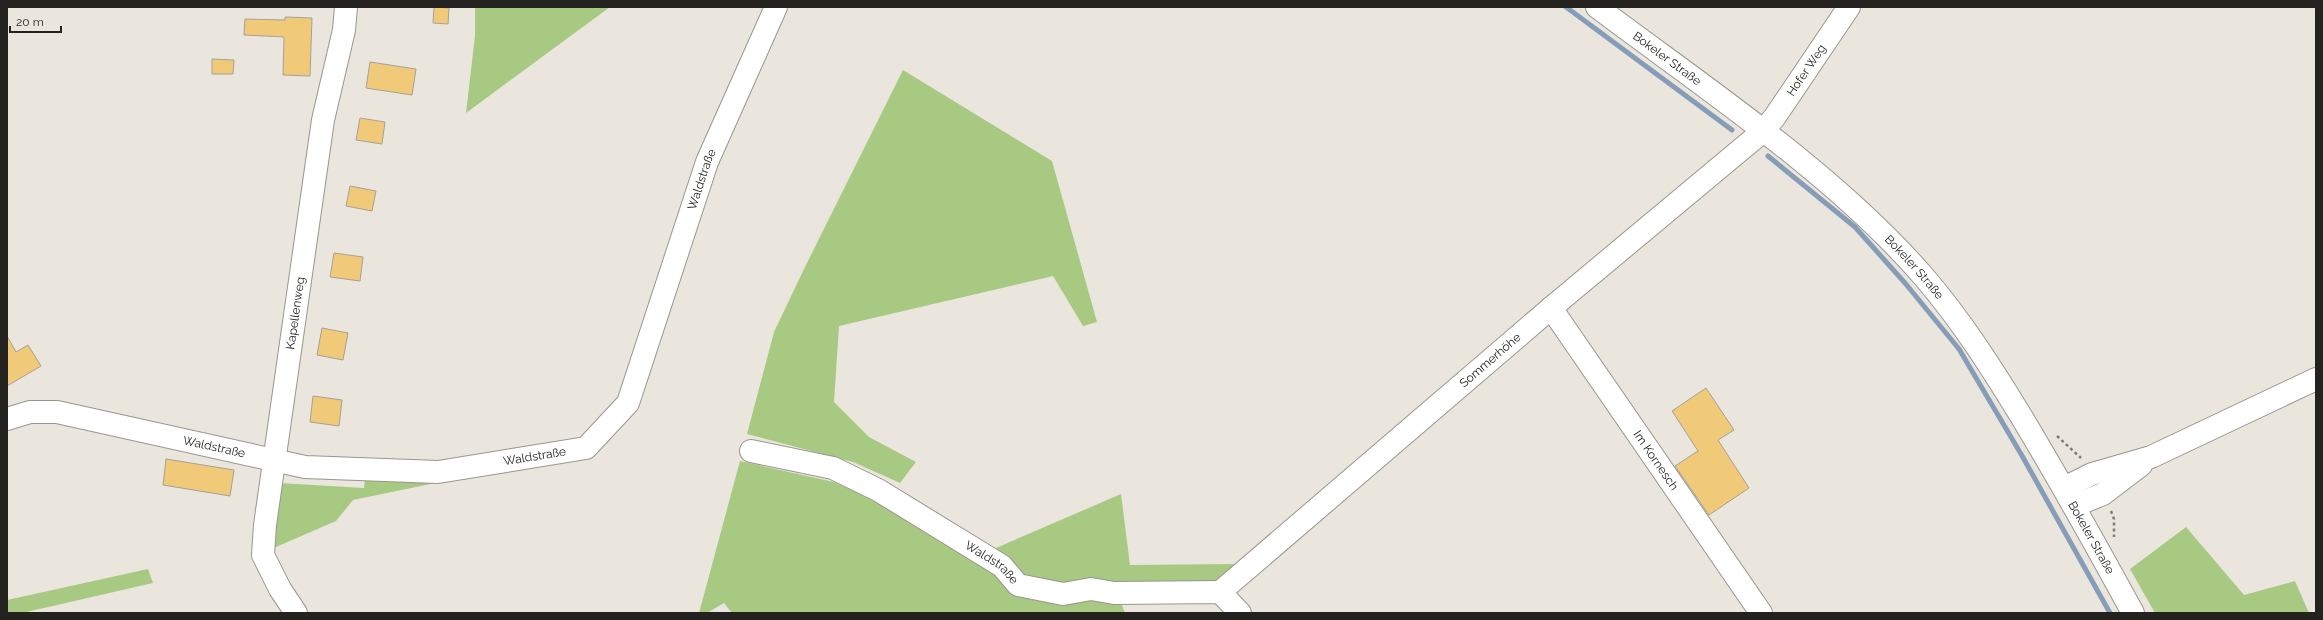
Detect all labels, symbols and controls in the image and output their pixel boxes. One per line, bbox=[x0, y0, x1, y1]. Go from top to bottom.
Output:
scale bar bbox=[10, 8, 61, 34]
text: 20 m bbox=[16, 15, 44, 29]
street label: Bokeler Straße bbox=[1630, 29, 1704, 88]
street label: Hofer Weg bbox=[1784, 42, 1829, 99]
street label: Waldstraße bbox=[685, 147, 719, 212]
street label: Bokeler Straße bbox=[1882, 232, 1946, 302]
street label: Kapellenweg bbox=[283, 276, 307, 350]
street label: Sommerhöhe bbox=[1457, 330, 1524, 390]
street label: Im Kornesch bbox=[1631, 428, 1681, 493]
street label: Waldstraße bbox=[182, 433, 247, 461]
street label: Waldstraße bbox=[502, 444, 567, 468]
street label: Bokeler Straße bbox=[2065, 499, 2117, 576]
street label: Waldstraße bbox=[963, 538, 1021, 587]

